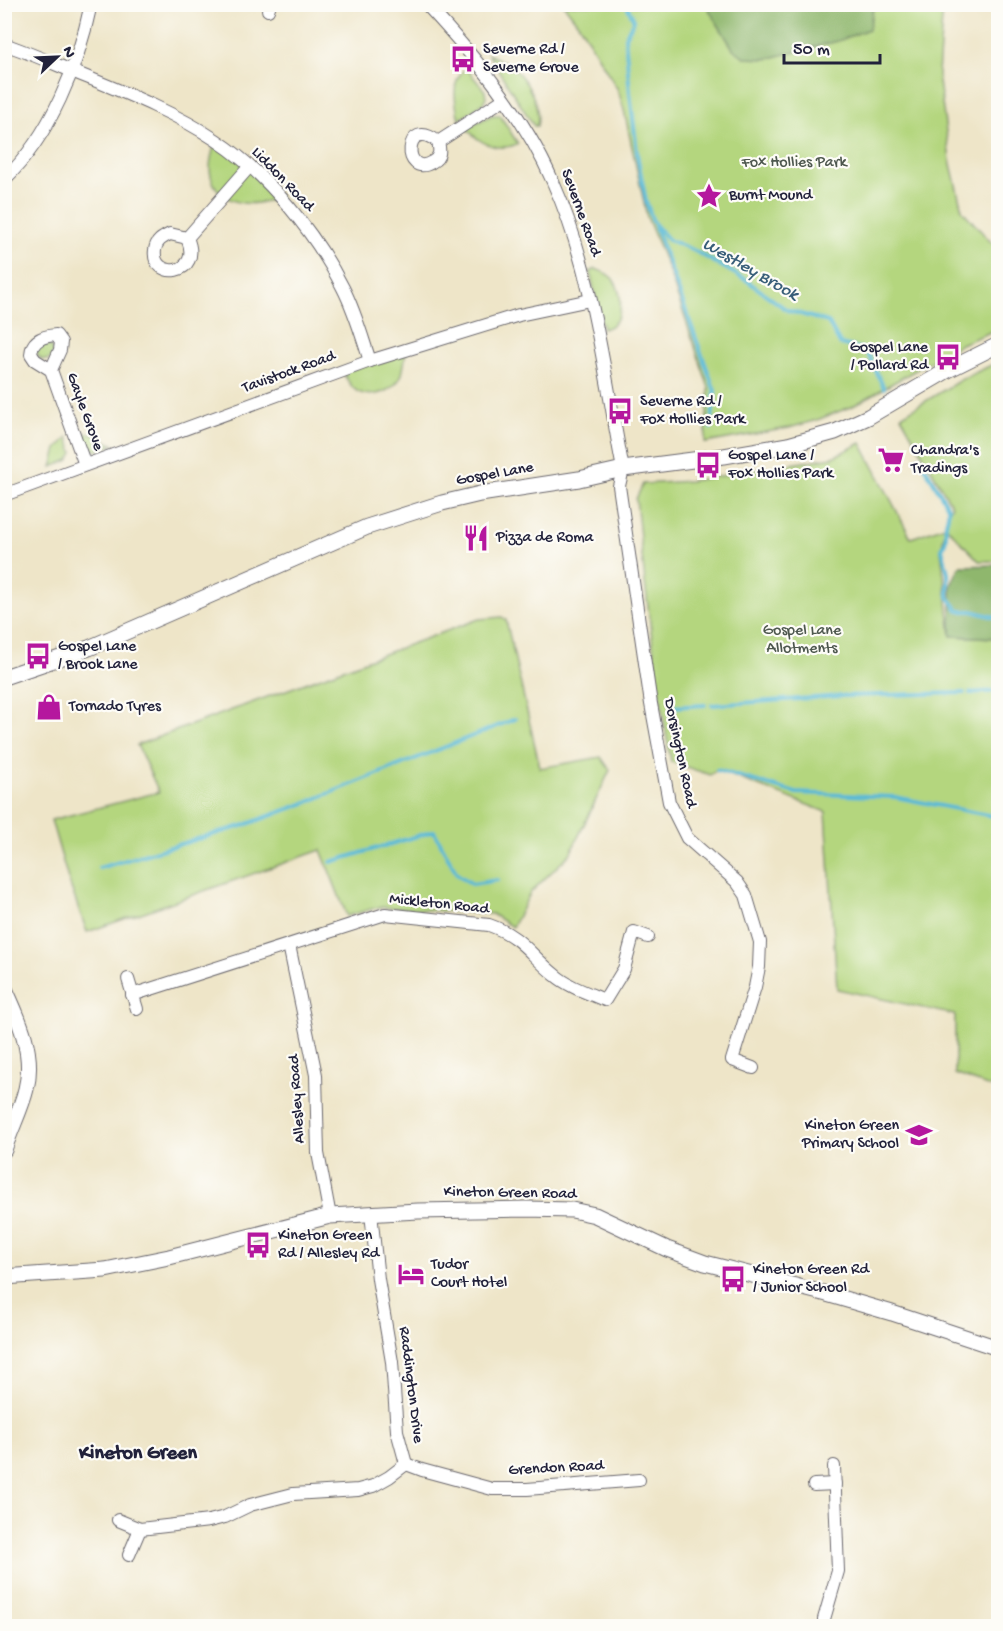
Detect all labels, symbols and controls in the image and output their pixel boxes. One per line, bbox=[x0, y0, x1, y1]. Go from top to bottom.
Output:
north arrow bbox=[27, 27, 87, 87]
scale bar bbox=[784, 27, 880, 65]
text: 50 m bbox=[793, 40, 830, 61]
place label: Severne Rd / Severne Grove bbox=[483, 41, 579, 78]
text: N bbox=[57, 44, 79, 62]
bus stop icon: Severne Rd / Severne Grove bbox=[448, 44, 478, 74]
street label: Liddon Road bbox=[246, 144, 319, 218]
park label: Fox Hollies Park bbox=[740, 154, 848, 173]
street label: Severne Road bbox=[555, 167, 605, 261]
place icon: Burnt Mound bbox=[694, 181, 724, 211]
place label: Burnt Mound bbox=[728, 187, 814, 206]
water label: Westley Brook bbox=[698, 234, 803, 307]
place label: Gospel Lane / Pollard Rd bbox=[850, 339, 930, 376]
bus stop icon: Gospel Lane / Pollard Rd bbox=[933, 342, 963, 372]
street label: Tavistock Road bbox=[239, 347, 340, 399]
street label: Gayle Grove bbox=[61, 370, 107, 454]
place label: Severne Rd / Fox Hollies Park bbox=[639, 393, 747, 430]
bus stop icon: Severne Rd / Fox Hollies Park bbox=[605, 396, 635, 426]
place label: Chandra's Tradings bbox=[910, 442, 980, 479]
supermarket icon: Chandra's Tradings bbox=[876, 445, 906, 475]
place label: Gospel Lane / Fox Hollies Park bbox=[727, 447, 835, 484]
bus stop icon: Gospel Lane / Fox Hollies Park bbox=[693, 450, 723, 480]
street label: Gospel Lane bbox=[455, 459, 536, 491]
restaurant icon: Pizza de Roma bbox=[461, 523, 491, 553]
place label: Pizza de Roma bbox=[495, 529, 595, 548]
park label: Gospel Lane Allotments bbox=[763, 622, 842, 659]
place label: Gospel Lane / Brook Lane bbox=[58, 638, 138, 675]
bus stop icon: Gospel Lane / Brook Lane bbox=[23, 641, 53, 671]
shop icon: Tornado Tyres bbox=[34, 692, 64, 722]
street label: Dorsington Road bbox=[658, 695, 700, 811]
place label: Tornado Tyres bbox=[68, 698, 162, 717]
street label: Mickleton Road bbox=[388, 890, 491, 920]
street label: Allesley Road bbox=[285, 1052, 311, 1144]
place label: Kineton Green Primary School bbox=[801, 1117, 899, 1154]
school or university icon: Kineton Green Primary School bbox=[904, 1120, 934, 1150]
street label: Kineton Green Road bbox=[443, 1183, 578, 1205]
place label: Kineton Green Rd / Allesley Rd bbox=[278, 1227, 381, 1264]
bus stop icon: Kineton Green Rd / Allesley Rd bbox=[243, 1230, 273, 1260]
place label: Tudor Court Hotel bbox=[430, 1256, 507, 1293]
hotel icon: Tudor Court Hotel bbox=[396, 1259, 426, 1289]
place label: Kineton Green Rd / Junior School bbox=[753, 1261, 870, 1298]
bus stop icon: Kineton Green Rd / Junior School bbox=[718, 1264, 748, 1294]
street label: Raddington Drive bbox=[393, 1326, 427, 1445]
district label: Kineton Green bbox=[78, 1443, 197, 1466]
street label: Grendon Road bbox=[508, 1457, 606, 1481]

